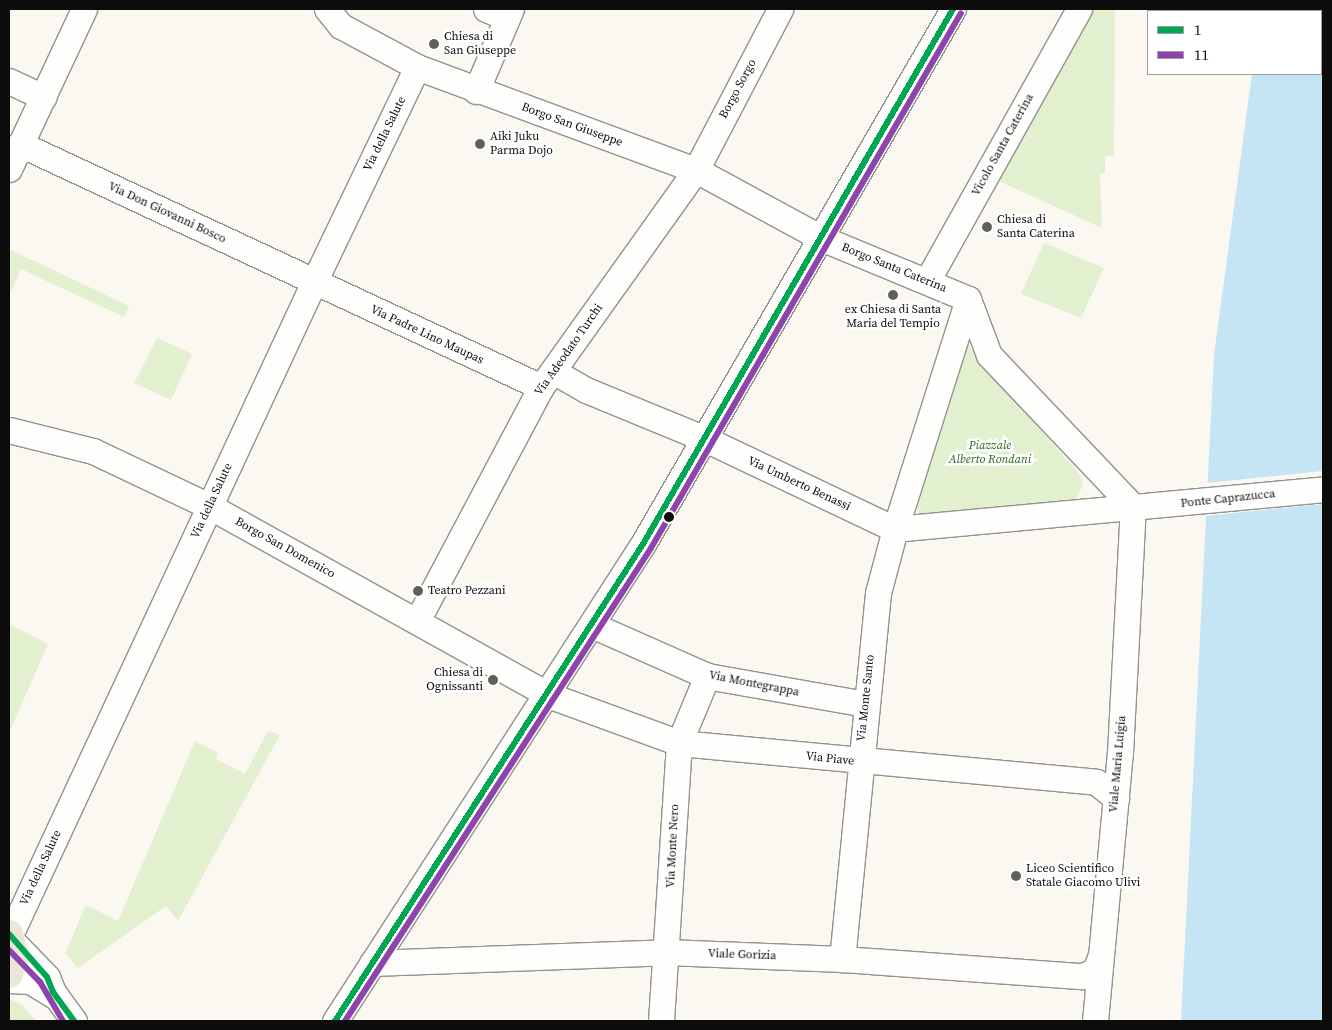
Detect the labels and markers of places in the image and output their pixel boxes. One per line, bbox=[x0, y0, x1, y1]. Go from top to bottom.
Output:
place label: Chiesa di San Giuseppe bbox=[444, 30, 516, 58]
marker: Chiesa di San Giuseppe bbox=[428, 38, 440, 50]
place label: Aiki Juku Parma Dojo bbox=[490, 130, 553, 158]
marker: Aiki Juku Parma Dojo bbox=[474, 138, 486, 150]
place label: Chiesa di Santa Caterina bbox=[997, 213, 1075, 241]
marker: Chiesa di Santa Caterina bbox=[981, 221, 993, 233]
marker: ex Chiesa di Santa Maria del Tempio bbox=[887, 289, 899, 301]
place label: ex Chiesa di Santa Maria del Tempio bbox=[845, 303, 941, 331]
unlabelled marker bbox=[664, 512, 674, 522]
place label: Teatro Pezzani bbox=[428, 584, 506, 598]
marker: Teatro Pezzani bbox=[412, 585, 424, 597]
place label: Chiesa di Ognissanti bbox=[426, 666, 483, 694]
marker: Chiesa di Ognissanti bbox=[487, 674, 499, 686]
place label: Liceo Scientifico Statale Giacomo Ulivi bbox=[1026, 862, 1140, 890]
marker: Liceo Scientifico Statale Giacomo Ulivi bbox=[1010, 870, 1022, 882]

